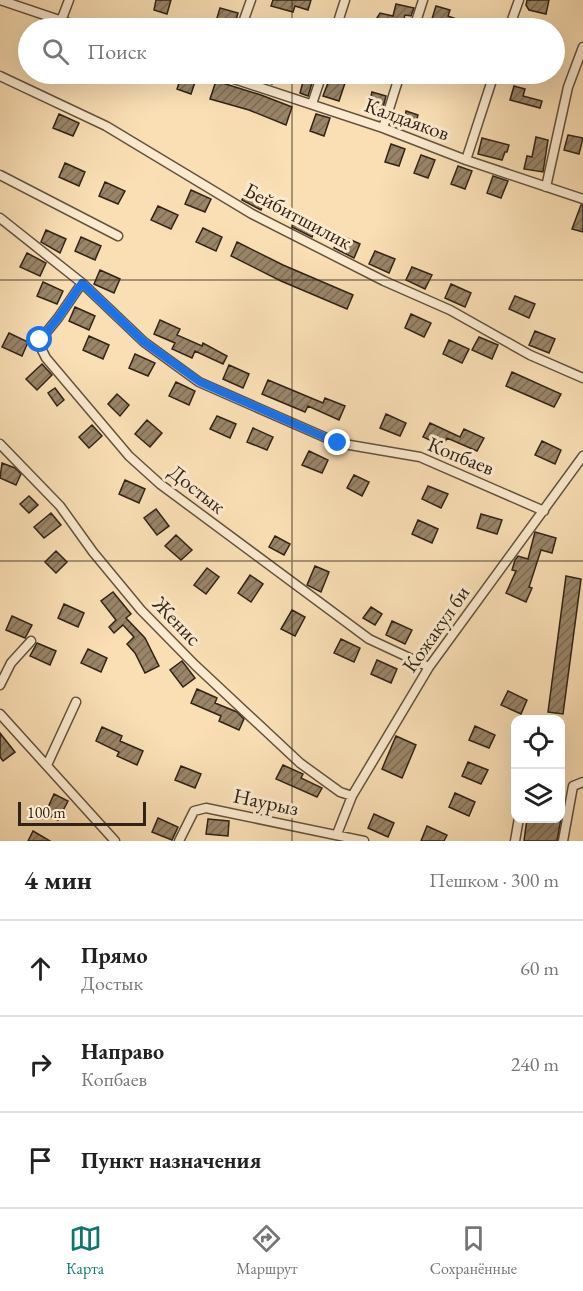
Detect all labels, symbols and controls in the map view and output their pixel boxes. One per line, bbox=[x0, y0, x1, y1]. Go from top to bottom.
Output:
search box bbox=[18, 18, 565, 84]
icon: search bbox=[39, 35, 72, 68]
text: Поиск bbox=[87, 37, 147, 66]
street label: Калдаяков bbox=[361, 91, 454, 146]
street label: Бейбитшилик bbox=[240, 176, 357, 255]
route start bbox=[26, 326, 52, 352]
route end bbox=[324, 429, 350, 455]
street label: Копбаев bbox=[424, 430, 499, 481]
street label: Достык bbox=[163, 458, 231, 519]
street label: Кожакул би bbox=[396, 580, 475, 677]
street label: Женис bbox=[146, 589, 208, 651]
map controls bbox=[511, 715, 565, 823]
button: locate bbox=[511, 715, 565, 769]
button: layers bbox=[511, 769, 565, 823]
street label: Наурыз bbox=[231, 781, 301, 822]
scale bar bbox=[18, 799, 146, 826]
text: 100 m bbox=[27, 802, 66, 823]
text: 4 мин bbox=[24, 863, 92, 897]
text: Пешком · 300 m bbox=[429, 867, 559, 893]
text: Прямо bbox=[81, 941, 148, 970]
icon: ahead bbox=[24, 952, 57, 985]
text: 60 m bbox=[520, 955, 559, 981]
text: Достык bbox=[81, 970, 143, 996]
text: Направо bbox=[81, 1037, 164, 1066]
icon: right bbox=[24, 1048, 57, 1081]
text: 240 m bbox=[511, 1051, 559, 1077]
text: Копбаев bbox=[81, 1066, 147, 1092]
icon: arrive bbox=[24, 1144, 57, 1177]
text: Пункт назначения bbox=[81, 1146, 261, 1175]
tab: Карта bbox=[66, 1222, 104, 1279]
tab: Маршрут bbox=[236, 1222, 298, 1279]
tab: Сохранённые bbox=[430, 1222, 517, 1279]

